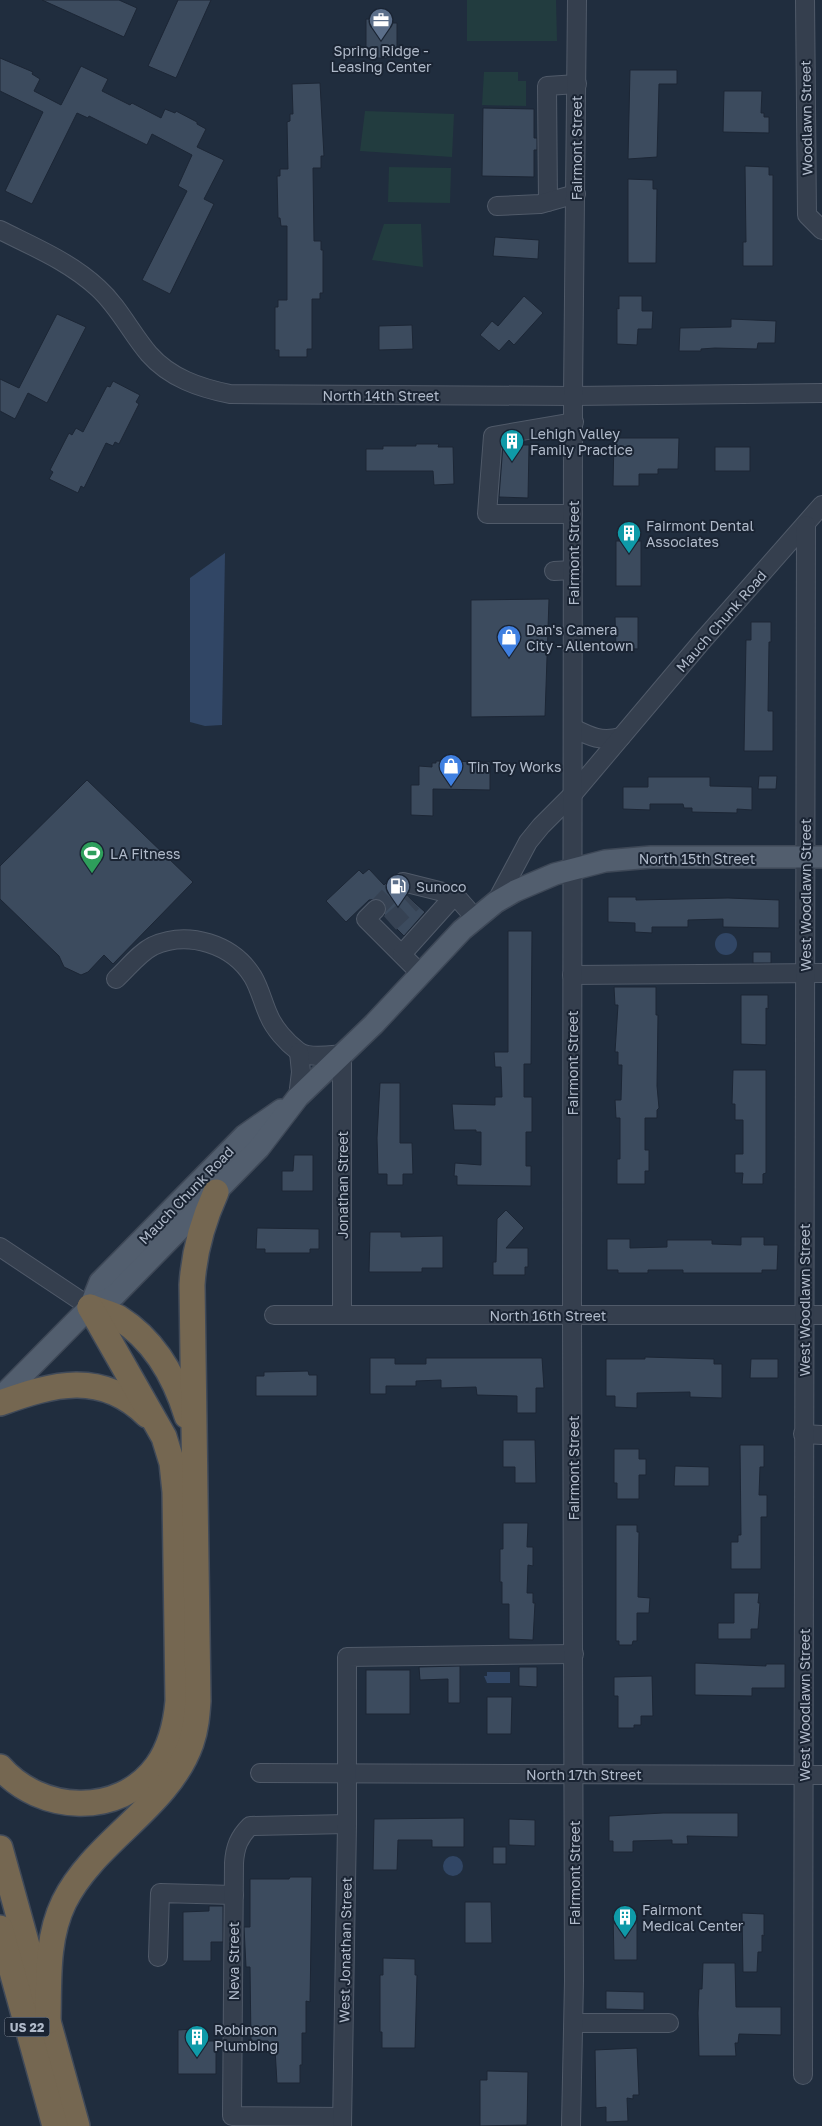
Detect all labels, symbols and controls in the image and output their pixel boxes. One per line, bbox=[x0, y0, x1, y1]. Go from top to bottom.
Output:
office icon: Spring Ridge - Leasing Center bbox=[368, 7, 394, 41]
place label: Spring Ridge - Leasing Center bbox=[330, 42, 432, 75]
street label: Woodlawn Street bbox=[796, 60, 816, 176]
street label: Fairmont Street bbox=[568, 96, 585, 200]
street label: North 14th Street bbox=[323, 387, 439, 404]
place label: Lehigh Valley Family Practice bbox=[530, 425, 633, 458]
building icon: Lehigh Valley Family Practice bbox=[499, 428, 525, 462]
street label: Fairmont Street bbox=[565, 501, 582, 605]
place label: Fairmont Dental Associates bbox=[646, 517, 754, 550]
building icon: Fairmont Dental Associates bbox=[616, 520, 642, 554]
street label: Mauch Chunk Road bbox=[672, 567, 770, 675]
place label: Dan's Camera City - Allentown bbox=[526, 621, 634, 654]
shop icon: Dan's Camera City - Allentown bbox=[496, 624, 522, 658]
shop icon: Tin Toy Works bbox=[438, 753, 464, 787]
place label: Tin Toy Works bbox=[468, 758, 562, 775]
street label: West Woodlawn Street bbox=[797, 819, 814, 971]
sports icon: LA Fitness bbox=[79, 840, 105, 874]
place label: LA Fitness bbox=[110, 845, 181, 862]
street label: North 15th Street bbox=[639, 850, 755, 867]
fuel station icon: Sunoco bbox=[385, 873, 411, 907]
place label: Sunoco bbox=[416, 878, 466, 895]
street label: Fairmont Street bbox=[564, 1011, 581, 1115]
street label: Jonathan Street bbox=[334, 1131, 351, 1239]
street label: Mauch Chunk Road bbox=[135, 1143, 237, 1247]
street label: West Woodlawn Street bbox=[796, 1224, 813, 1376]
street label: North 16th Street bbox=[490, 1307, 606, 1324]
street label: Fairmont Street bbox=[565, 1416, 582, 1520]
street label: West Woodlawn Street bbox=[796, 1629, 813, 1781]
street label: North 17th Street bbox=[526, 1766, 642, 1783]
street label: Fairmont Street bbox=[566, 1821, 583, 1925]
street label: West Jonathan Street bbox=[335, 1877, 355, 2023]
place label: Fairmont Medical Center bbox=[642, 1901, 744, 1934]
building icon: Fairmont Medical Center bbox=[612, 1904, 638, 1938]
street label: Neva Street bbox=[225, 1922, 242, 2000]
road number: US 22 bbox=[5, 2018, 50, 2036]
place label: Robinson Plumbing bbox=[214, 2021, 278, 2054]
building icon: Robinson Plumbing bbox=[184, 2024, 210, 2058]

